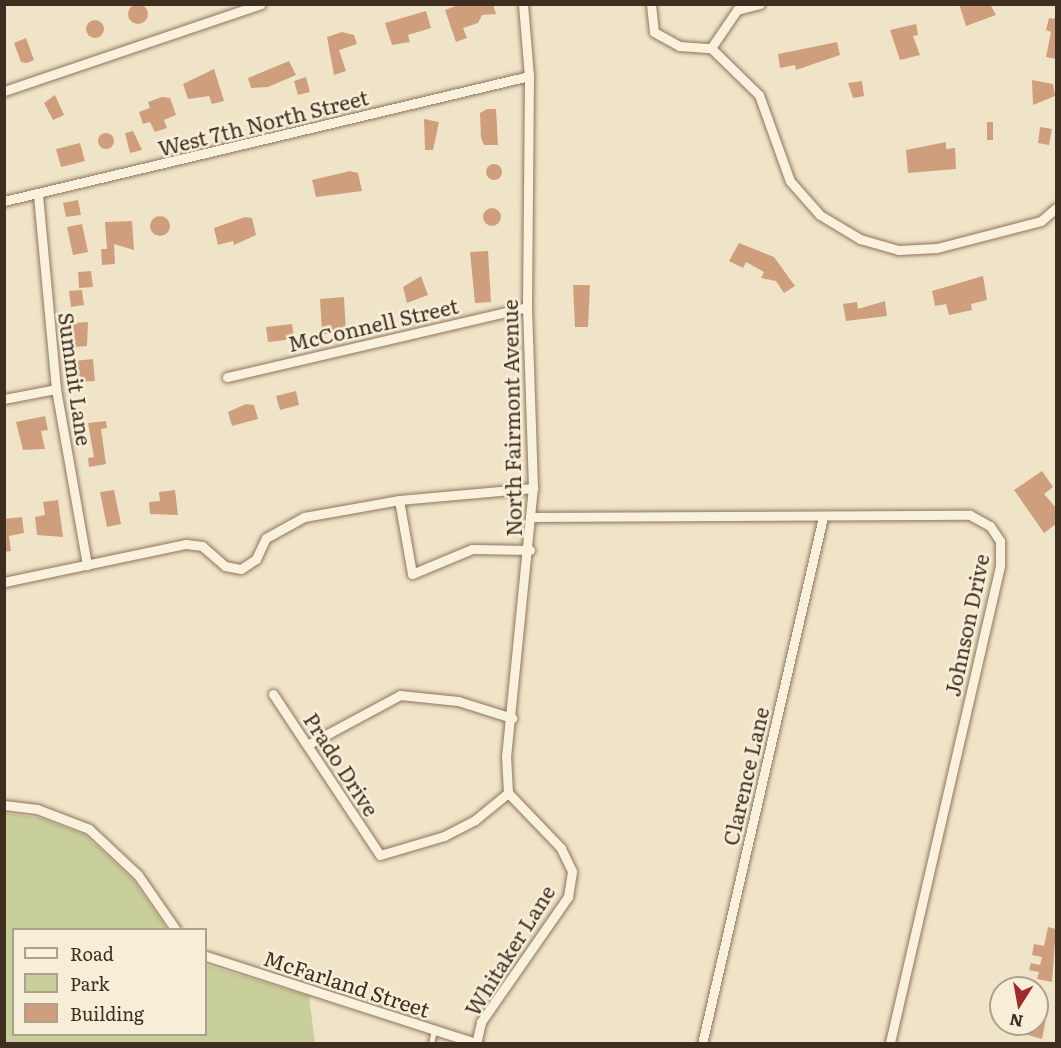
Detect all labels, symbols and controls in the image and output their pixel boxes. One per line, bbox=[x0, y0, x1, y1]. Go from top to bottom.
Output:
street label: West 7th North Street bbox=[155, 84, 371, 160]
street label: McConnell Street bbox=[285, 292, 461, 356]
street label: North Fairmont Avenue bbox=[496, 299, 526, 537]
street label: Summit Lane bbox=[54, 311, 98, 447]
street label: Johnson Drive bbox=[939, 551, 993, 699]
street label: Clarence Lane bbox=[717, 704, 773, 848]
street label: Prado Drive bbox=[299, 708, 385, 820]
street label: Whitaker Lane bbox=[459, 880, 559, 1020]
legend bbox=[12, 928, 207, 1036]
text: Road bbox=[70, 940, 114, 967]
street label: McFarland Street bbox=[261, 944, 433, 1022]
text: Park bbox=[70, 970, 109, 997]
north arrow bbox=[989, 976, 1049, 1036]
text: Building bbox=[70, 1000, 144, 1027]
text: N bbox=[1007, 1009, 1025, 1035]

